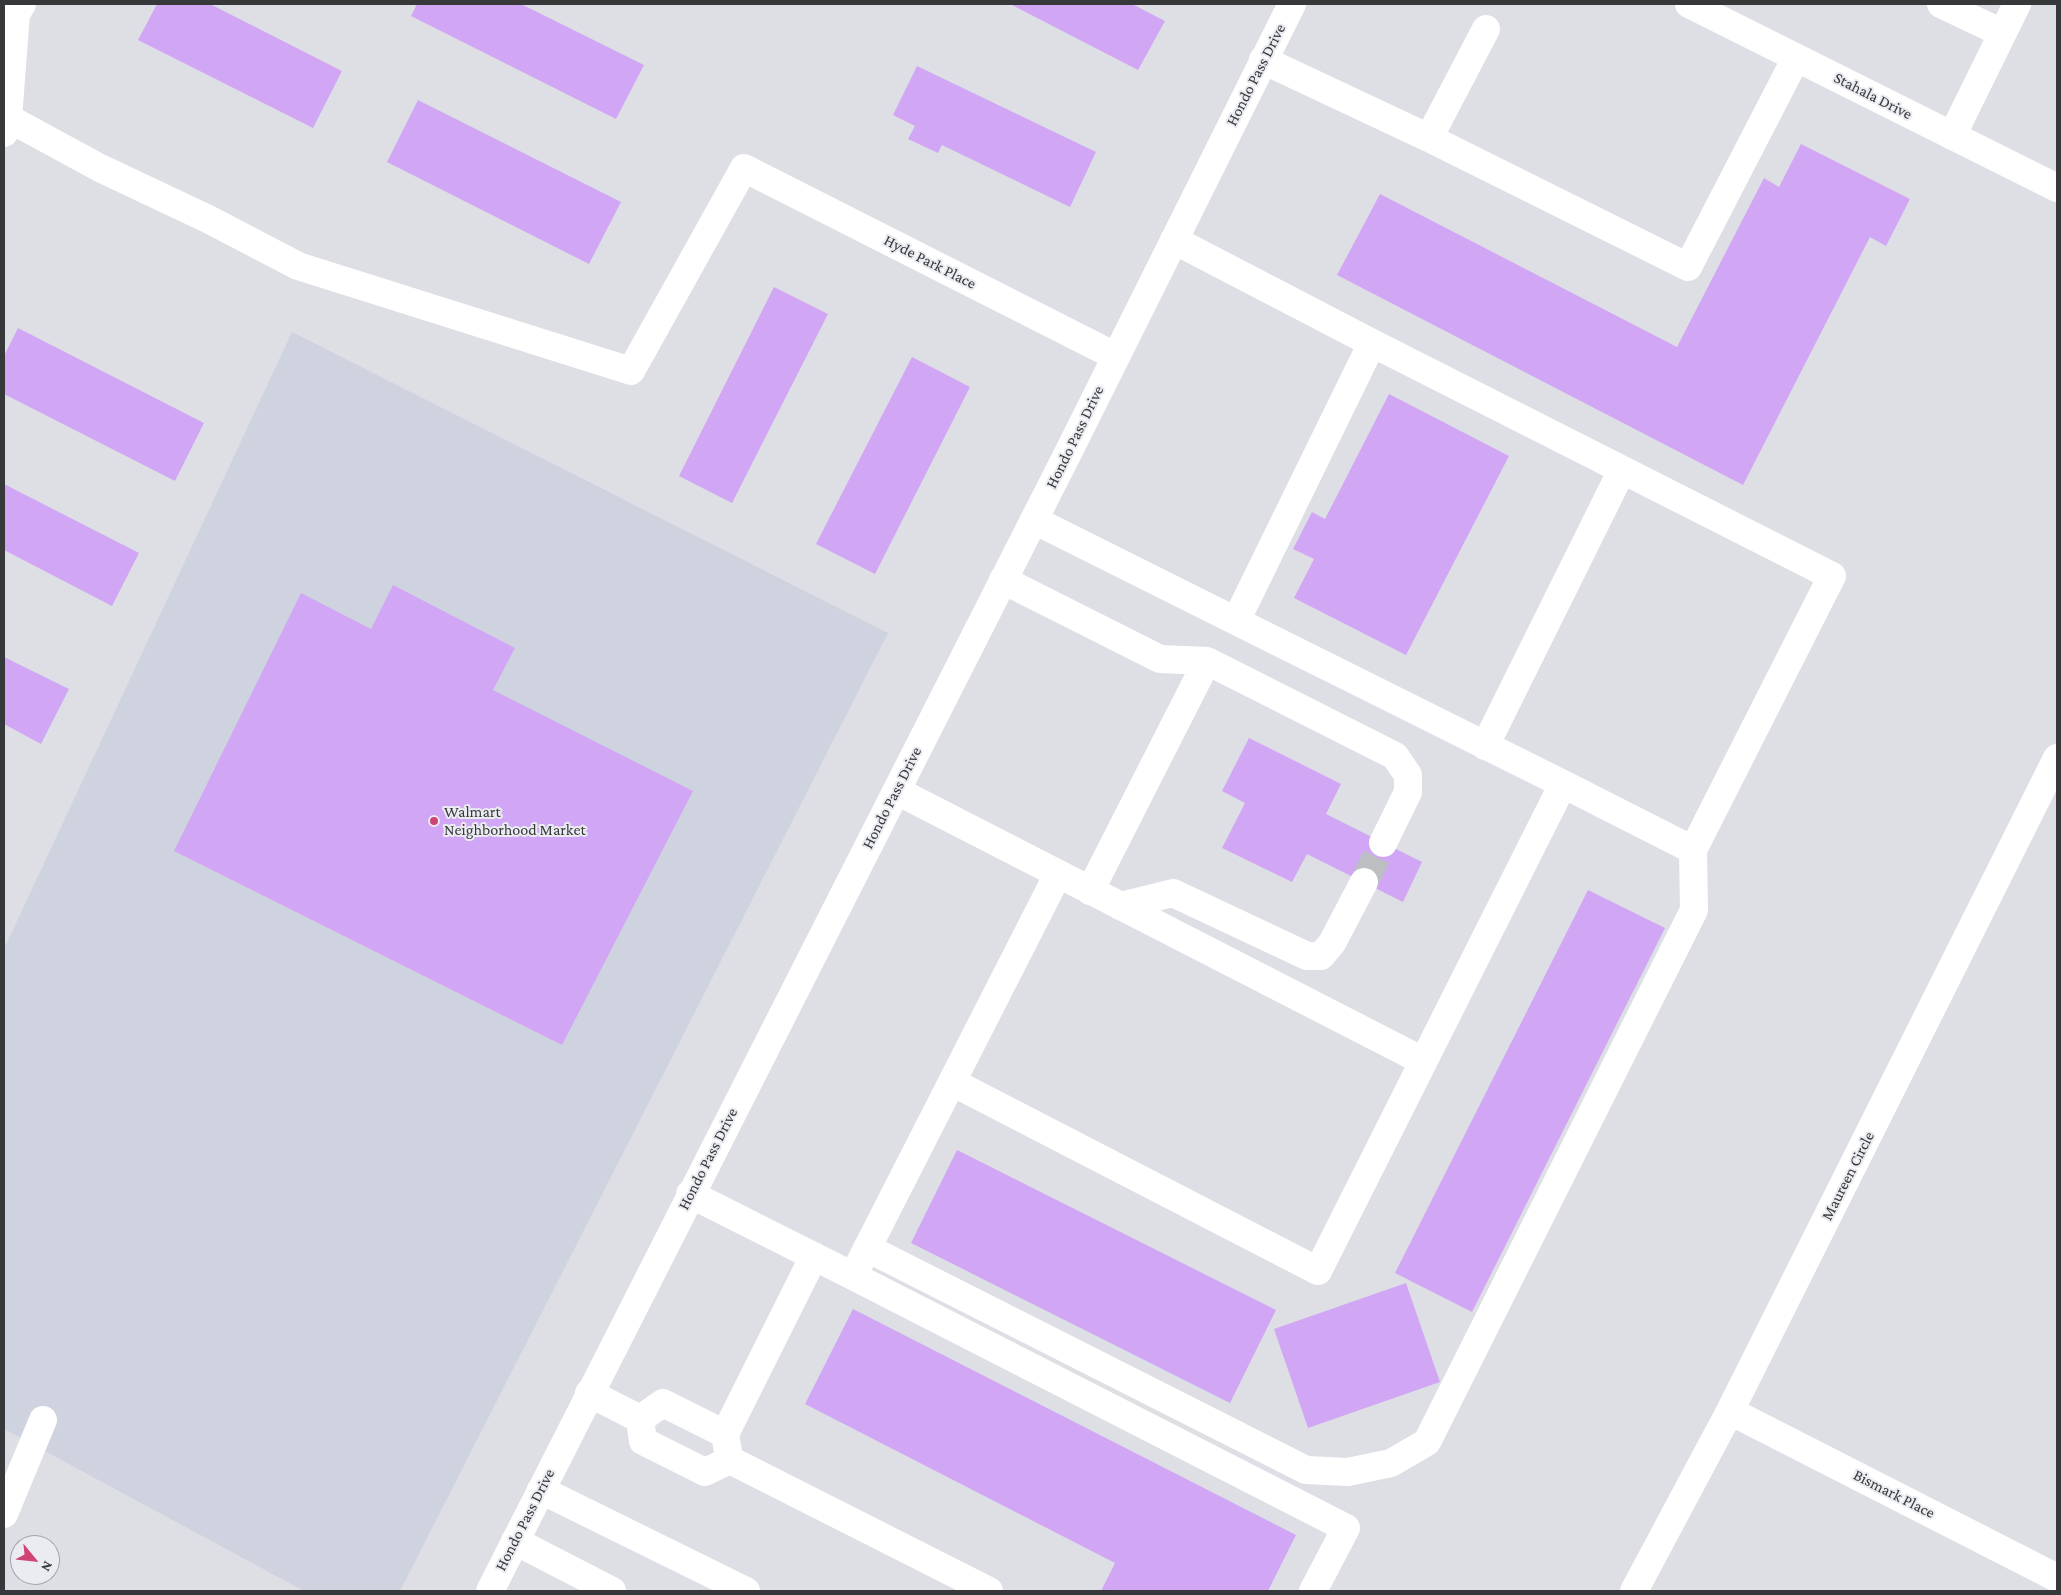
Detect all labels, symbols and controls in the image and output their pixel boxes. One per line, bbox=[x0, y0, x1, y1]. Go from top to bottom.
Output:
street label: Hondo Pass Drive bbox=[1222, 21, 1290, 129]
street label: Stahala Drive bbox=[1831, 68, 1915, 124]
street label: Hyde Park Place bbox=[881, 231, 979, 293]
street label: Hondo Pass Drive bbox=[1042, 382, 1108, 492]
street label: Hondo Pass Drive bbox=[858, 744, 926, 852]
place label: Walmart Neighborhood Market bbox=[444, 802, 586, 840]
marker: Walmart Neighborhood Market bbox=[428, 815, 440, 827]
street label: Hondo Pass Drive bbox=[674, 1105, 742, 1213]
street label: Maureen Circle bbox=[1817, 1128, 1879, 1224]
street label: Bismark Place bbox=[1850, 1465, 1938, 1523]
street label: Hondo Pass Drive bbox=[491, 1466, 559, 1574]
north arrow bbox=[10, 1535, 60, 1585]
text: N bbox=[38, 1559, 57, 1575]

